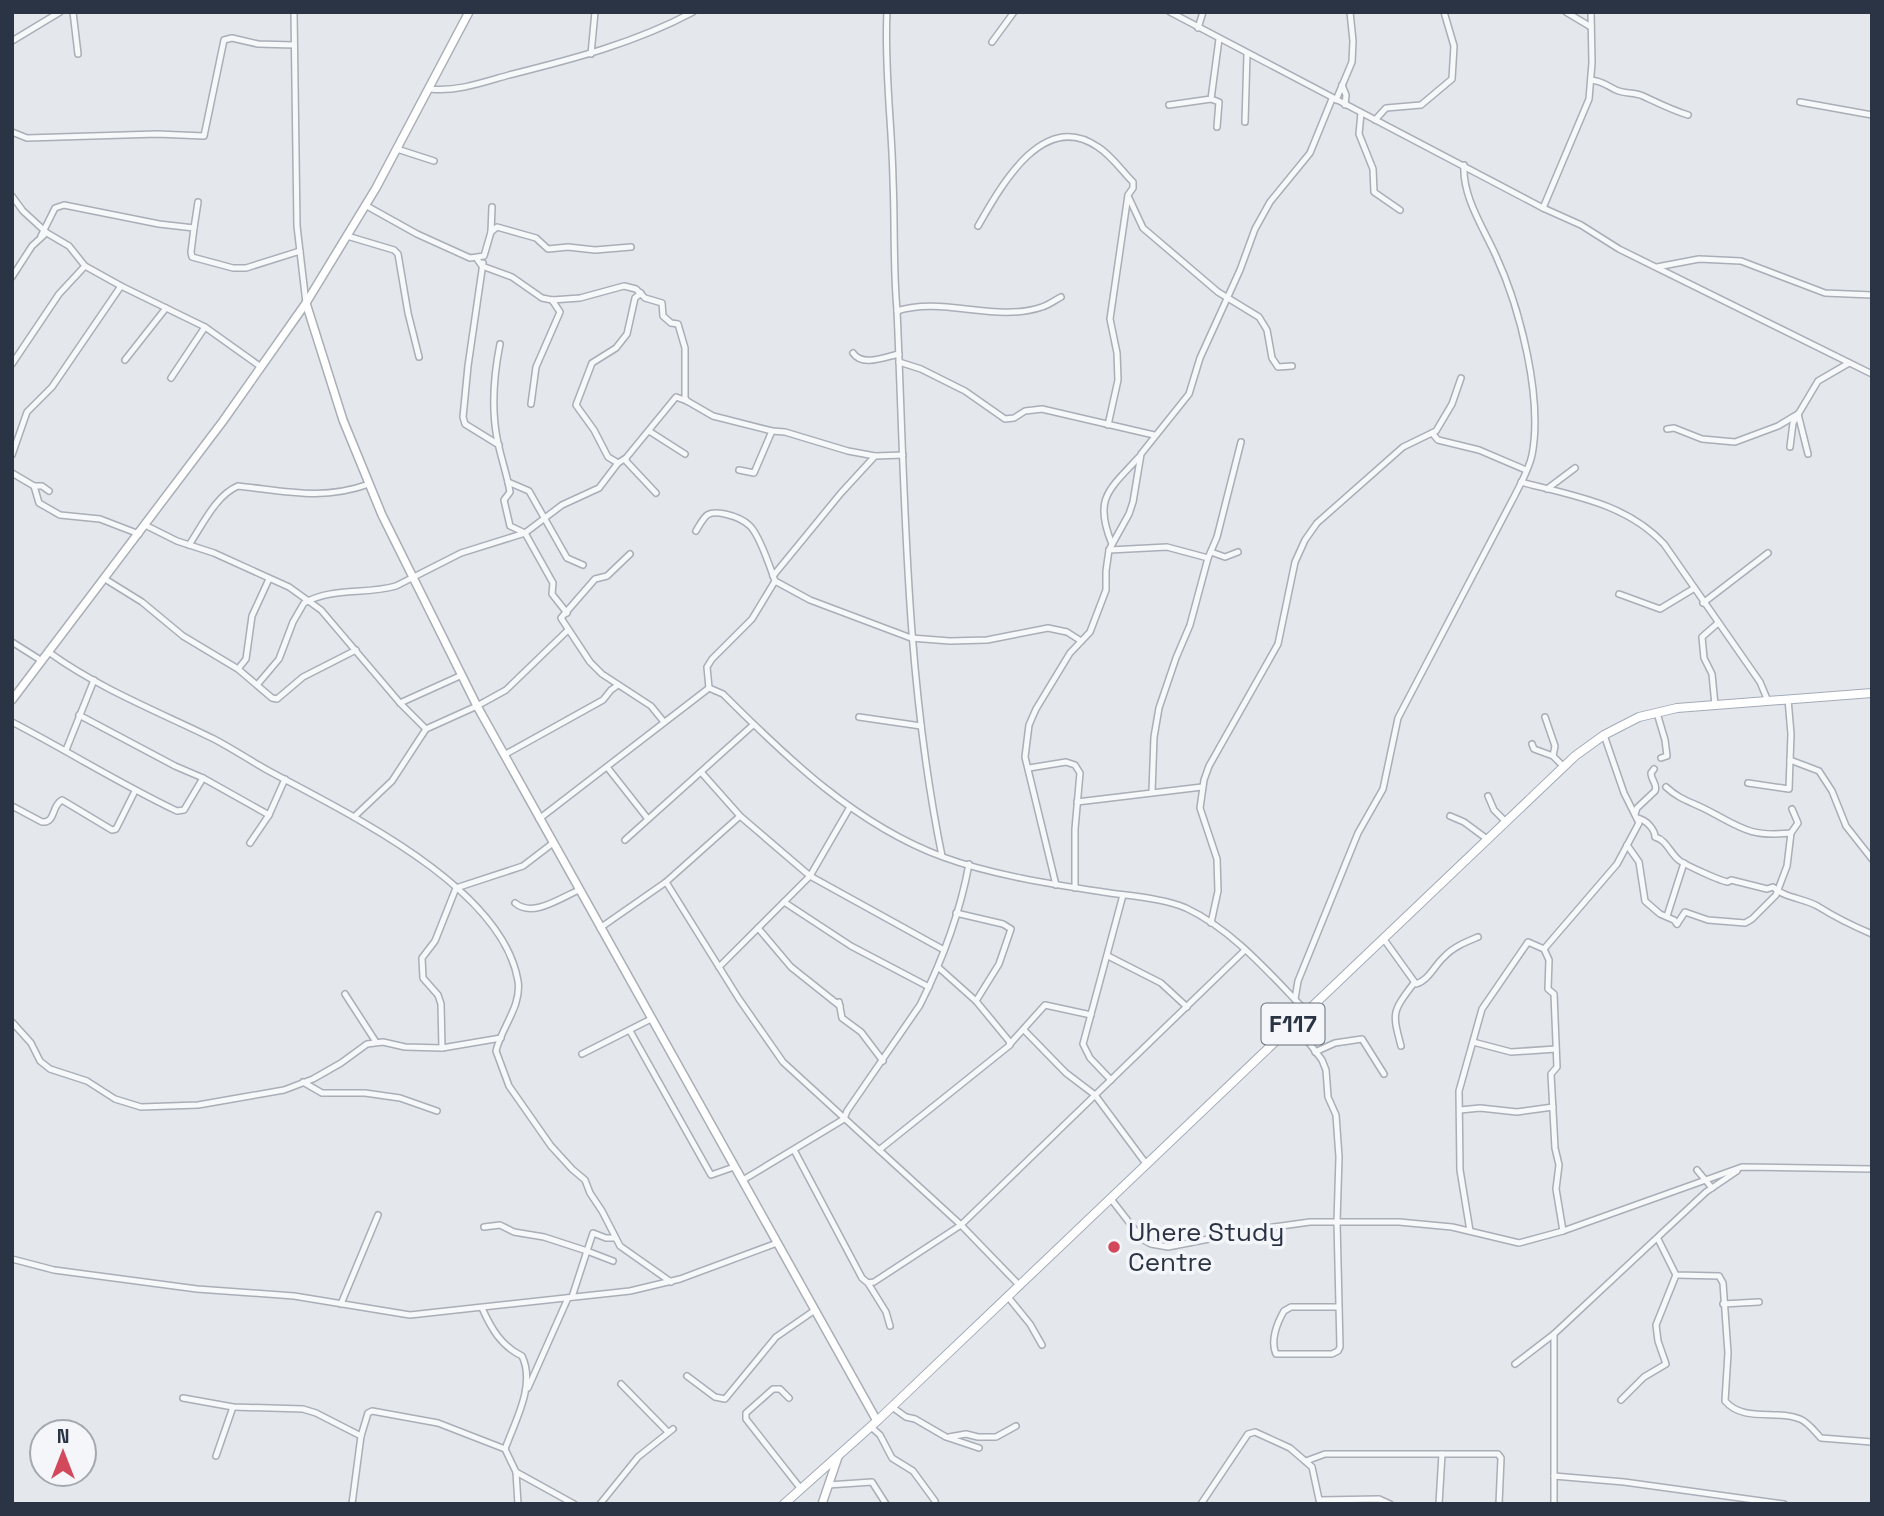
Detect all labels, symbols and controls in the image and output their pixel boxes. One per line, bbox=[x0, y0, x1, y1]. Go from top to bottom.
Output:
road number: F117 bbox=[1262, 1004, 1324, 1044]
place label: Uhere Study Centre bbox=[1128, 1215, 1285, 1279]
marker: Uhere Study Centre bbox=[1106, 1239, 1122, 1255]
north arrow bbox=[28, 1418, 98, 1488]
text: N bbox=[57, 1424, 69, 1449]

